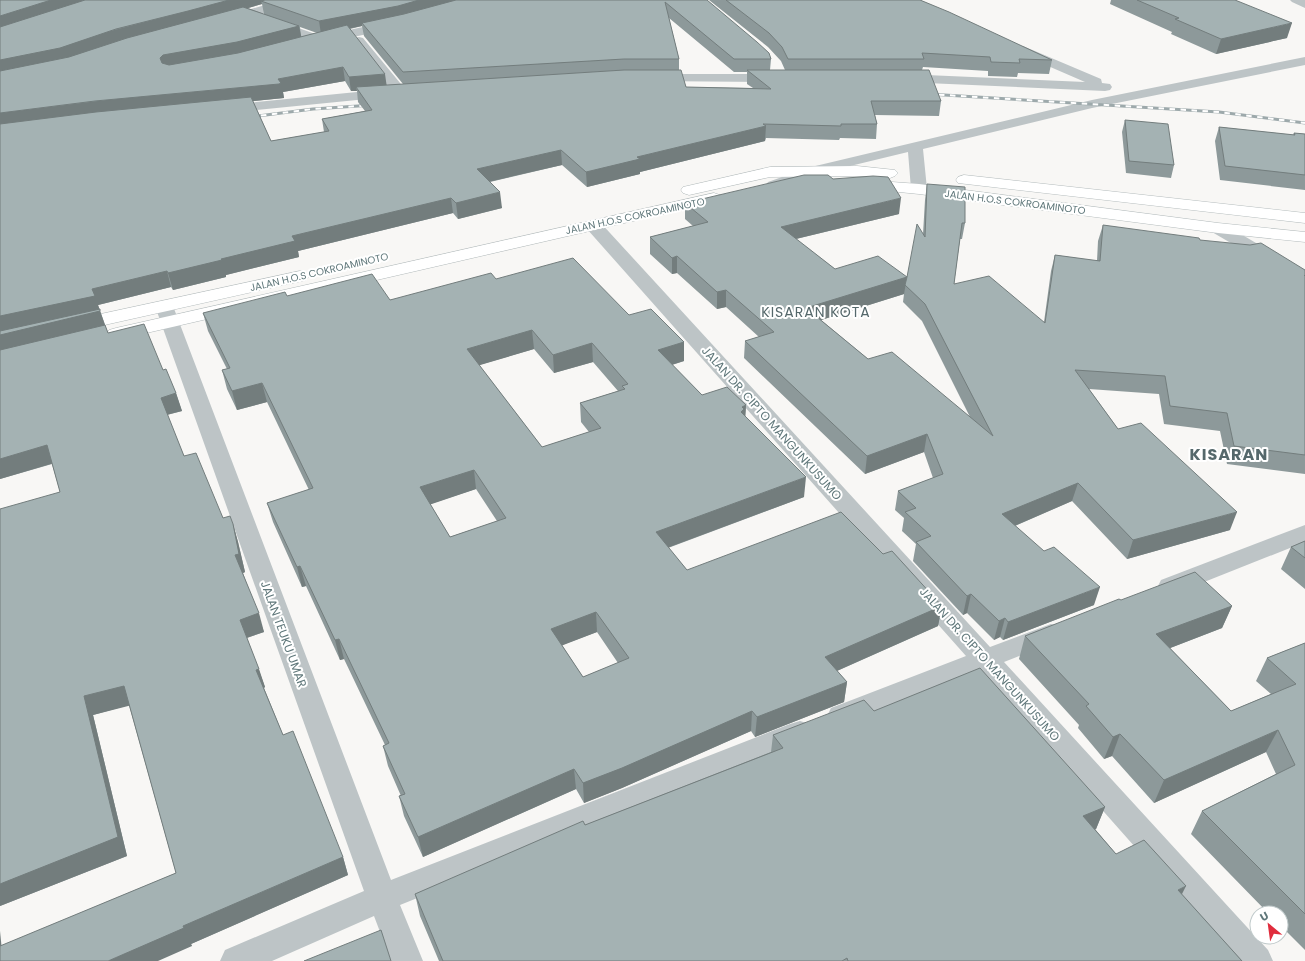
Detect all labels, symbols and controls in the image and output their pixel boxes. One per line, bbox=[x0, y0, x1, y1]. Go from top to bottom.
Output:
street label: JALAN H.O.S COKROAMINOTO bbox=[944, 186, 1086, 218]
street label: JALAN H.O.S COKROAMINOTO bbox=[564, 194, 706, 238]
street label: JALAN H.O.S COKROAMINOTO bbox=[248, 249, 390, 295]
district label: KISARAN KOTA bbox=[761, 302, 871, 322]
street label: JALAN DR. CIPTO MANGUNKUSUMO bbox=[698, 342, 846, 504]
district label: KISARAN bbox=[1190, 443, 1268, 466]
street label: JALAN TEUKU UMAR bbox=[257, 578, 311, 690]
street label: JALAN DR. CIPTO MANGUNKUSUMO bbox=[916, 583, 1064, 745]
north arrow bbox=[1249, 905, 1289, 945]
text: U bbox=[1257, 907, 1272, 925]

